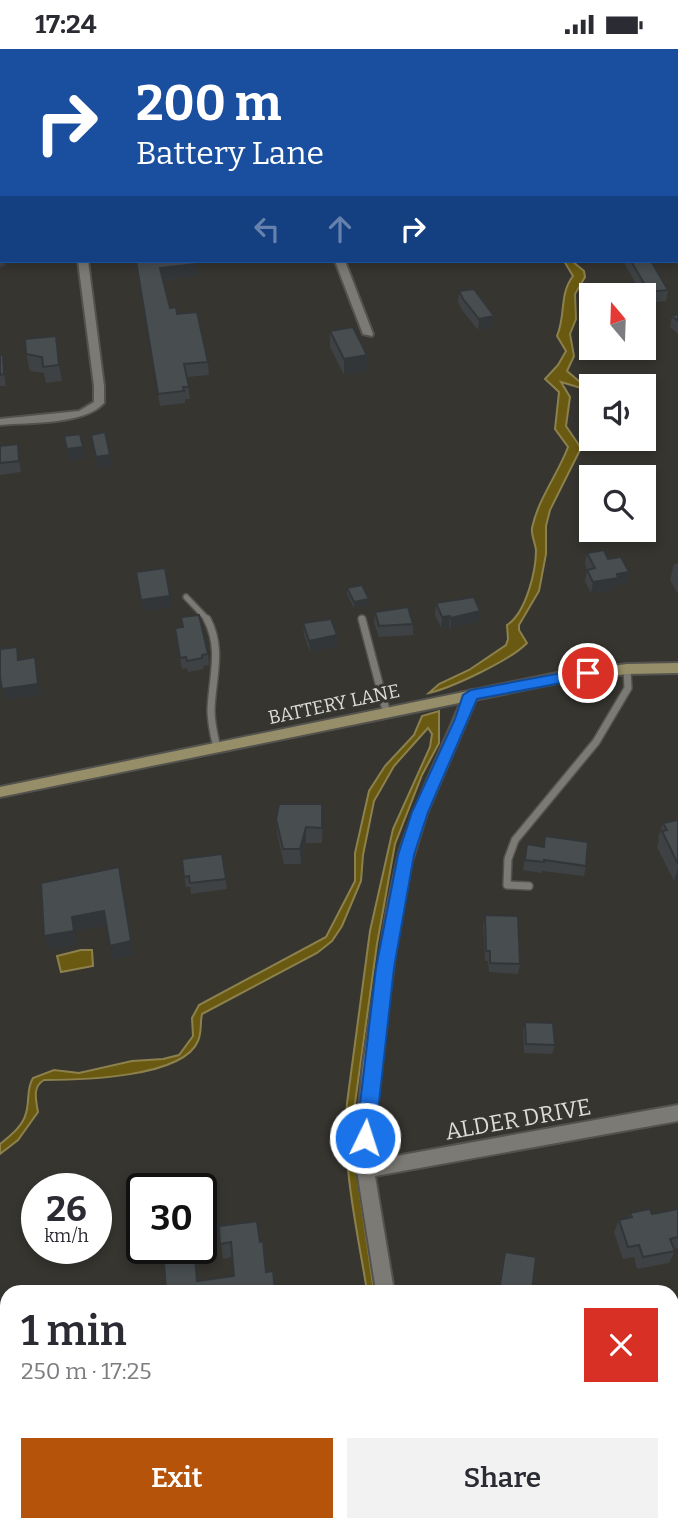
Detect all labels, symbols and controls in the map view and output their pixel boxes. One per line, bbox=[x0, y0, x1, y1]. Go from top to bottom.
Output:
text: 17:24 bbox=[35, 9, 97, 40]
text: 200 m bbox=[136, 74, 281, 133]
icon: right bbox=[21, 77, 112, 168]
text: Battery Lane bbox=[136, 134, 324, 172]
icon: left bbox=[248, 210, 286, 248]
icon: ahead bbox=[321, 210, 359, 248]
icon: right bbox=[394, 210, 432, 248]
north arrow bbox=[579, 283, 656, 361]
map controls bbox=[579, 283, 656, 542]
button: sound bbox=[579, 374, 656, 451]
button: search bbox=[579, 465, 656, 542]
pin bbox=[558, 643, 618, 703]
icon: arrive bbox=[569, 654, 607, 692]
street label: BATTERY LANE bbox=[266, 679, 402, 729]
street label: ALDER DRIVE bbox=[443, 1092, 593, 1146]
position arrow bbox=[328, 1101, 402, 1175]
speed limit sign: 30 bbox=[126, 1173, 217, 1264]
text: 26 bbox=[46, 1188, 87, 1230]
text: km/h bbox=[44, 1225, 89, 1247]
text: 1 min bbox=[21, 1306, 127, 1356]
button: close bbox=[584, 1308, 658, 1382]
text: 250 m · 17:25 bbox=[21, 1357, 151, 1385]
button: Exit bbox=[21, 1438, 333, 1518]
button: Share bbox=[347, 1438, 658, 1518]

